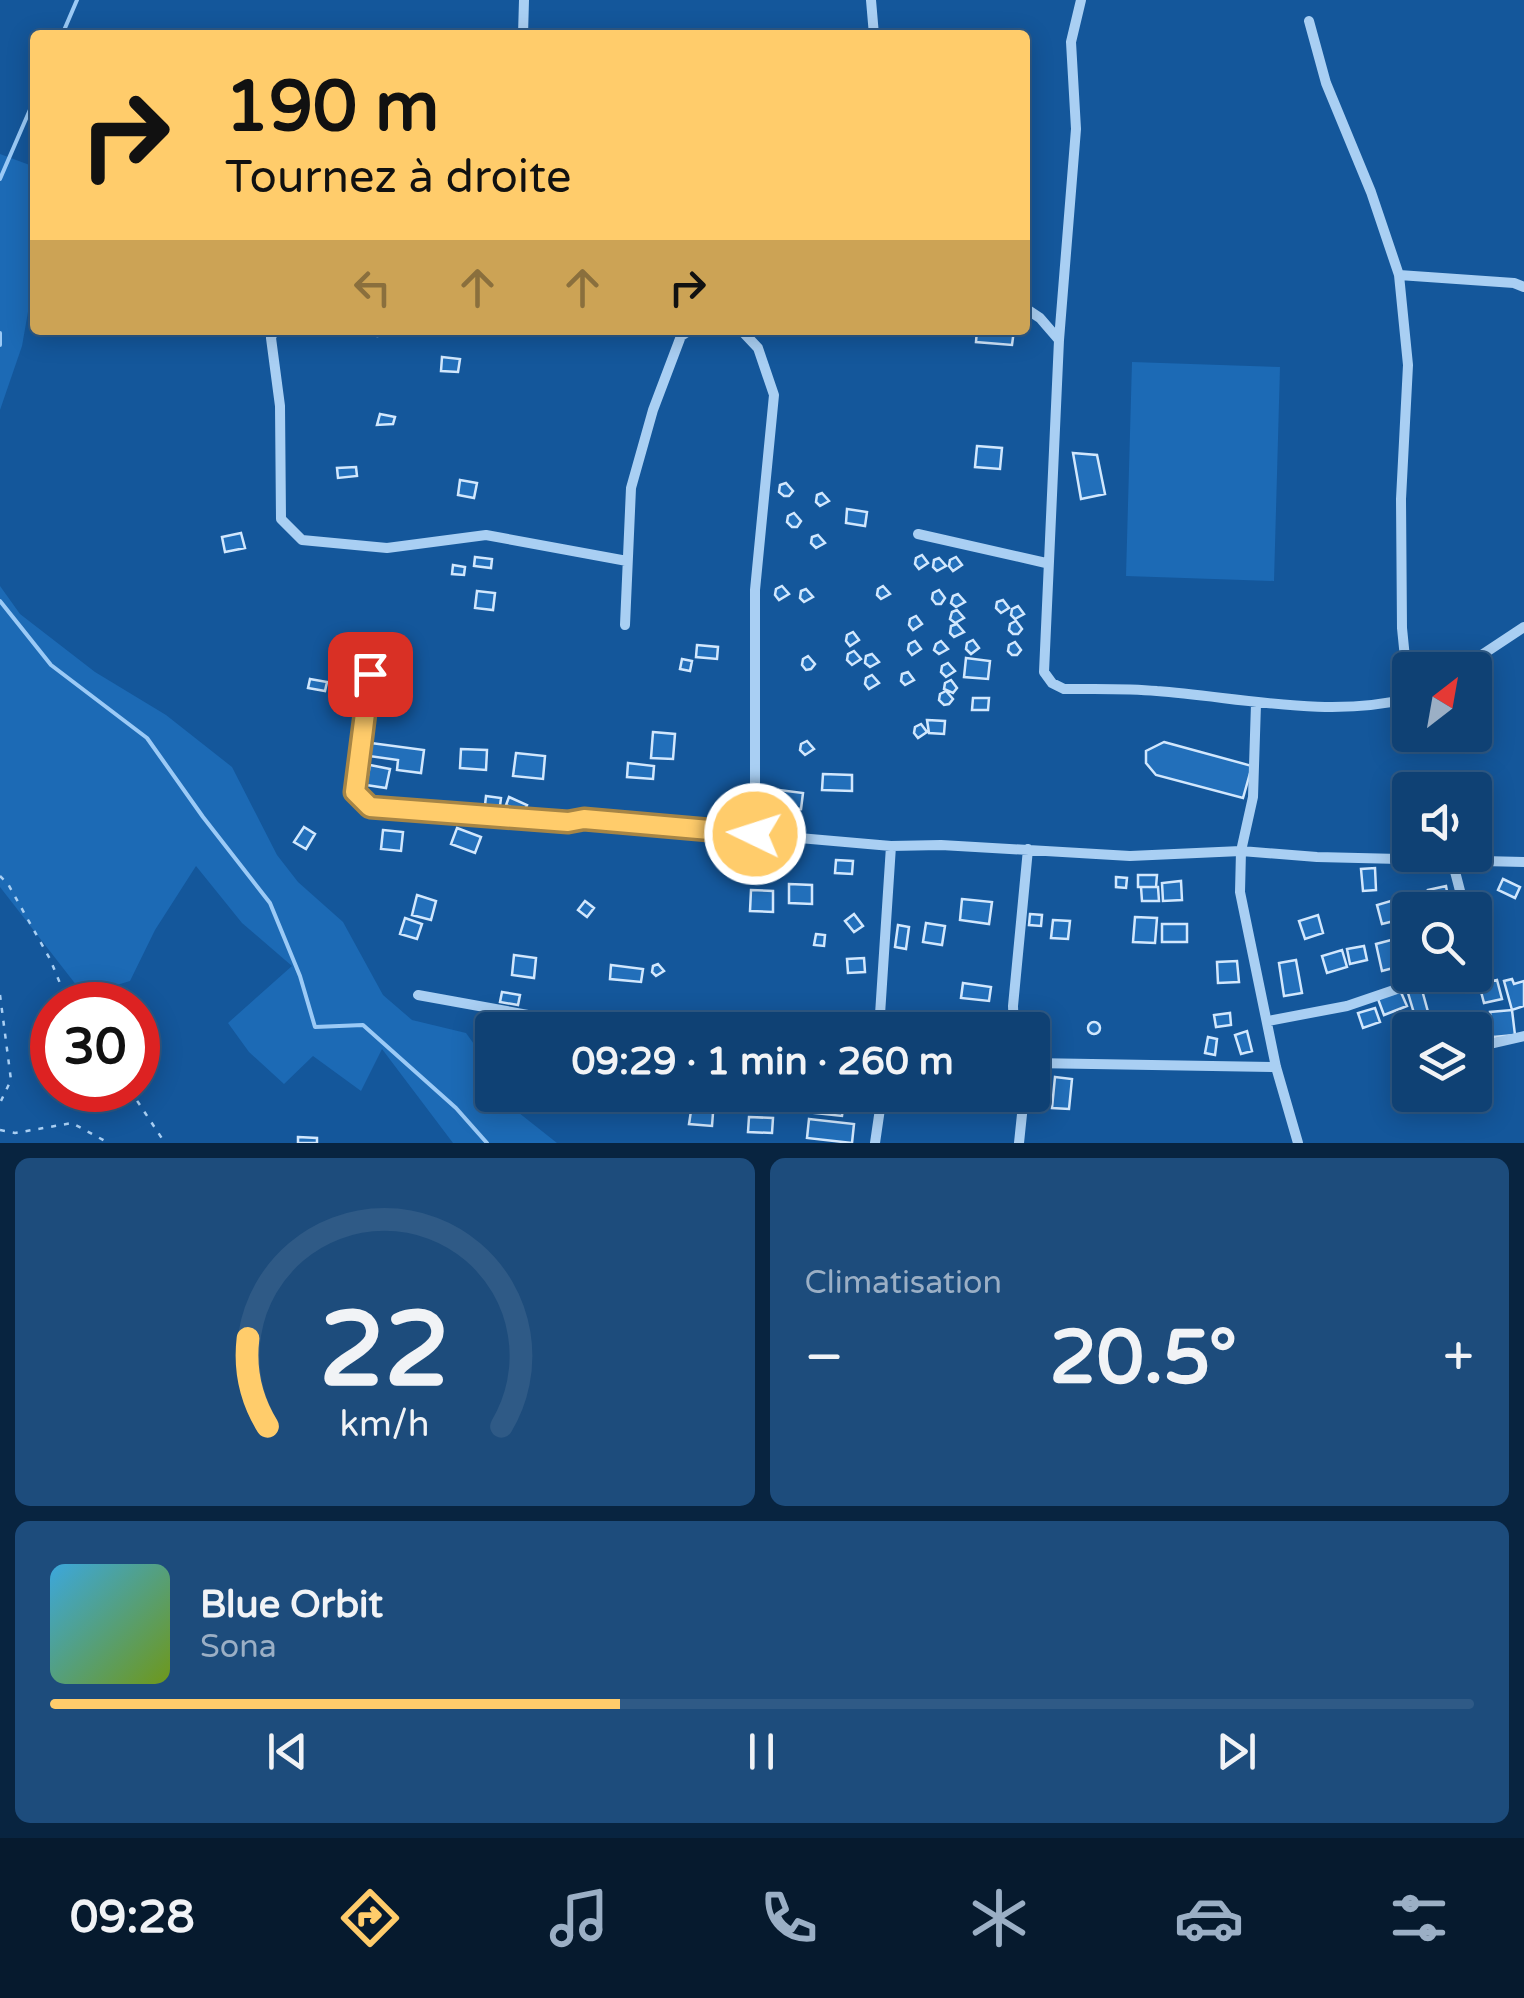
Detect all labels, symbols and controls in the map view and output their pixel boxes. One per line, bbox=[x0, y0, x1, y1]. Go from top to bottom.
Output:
text: 190 m bbox=[225, 66, 439, 150]
icon: right bbox=[60, 70, 190, 200]
text: Tournez à droite bbox=[225, 151, 571, 205]
icon: left bbox=[345, 260, 400, 315]
icon: ahead bbox=[450, 260, 505, 315]
icon: ahead bbox=[555, 260, 610, 315]
icon: right bbox=[660, 260, 715, 315]
pin bbox=[328, 632, 413, 717]
icon: arrive bbox=[343, 647, 398, 702]
north arrow bbox=[1392, 652, 1492, 752]
map controls bbox=[1392, 652, 1492, 1112]
button: sound bbox=[1392, 772, 1492, 872]
position arrow bbox=[703, 782, 807, 886]
button: search bbox=[1392, 892, 1492, 992]
speed limit sign: 30 bbox=[30, 982, 160, 1112]
button: layers bbox=[1392, 1012, 1492, 1112]
text: 09:29 · 1 min · 260 m bbox=[571, 1039, 954, 1085]
text: Climatisation bbox=[805, 1264, 1002, 1302]
text: 22 bbox=[319, 1289, 450, 1414]
text: 20.5° bbox=[1050, 1313, 1237, 1403]
text: − bbox=[805, 1325, 844, 1391]
text: + bbox=[1443, 1325, 1474, 1391]
text: km/h bbox=[340, 1403, 430, 1446]
text: Blue Orbit bbox=[200, 1582, 383, 1628]
text: Sona bbox=[200, 1628, 277, 1666]
icon: previous bbox=[260, 1724, 315, 1779]
icon: pause bbox=[734, 1724, 789, 1779]
icon: next bbox=[1209, 1724, 1264, 1779]
icon: directions bbox=[335, 1883, 405, 1953]
icon: music bbox=[544, 1883, 614, 1953]
icon: phone bbox=[754, 1883, 824, 1953]
icon: climate bbox=[964, 1883, 1034, 1953]
icon: car bbox=[1174, 1883, 1244, 1953]
icon: filters bbox=[1384, 1883, 1454, 1953]
text: 09:28 bbox=[70, 1891, 195, 1945]

